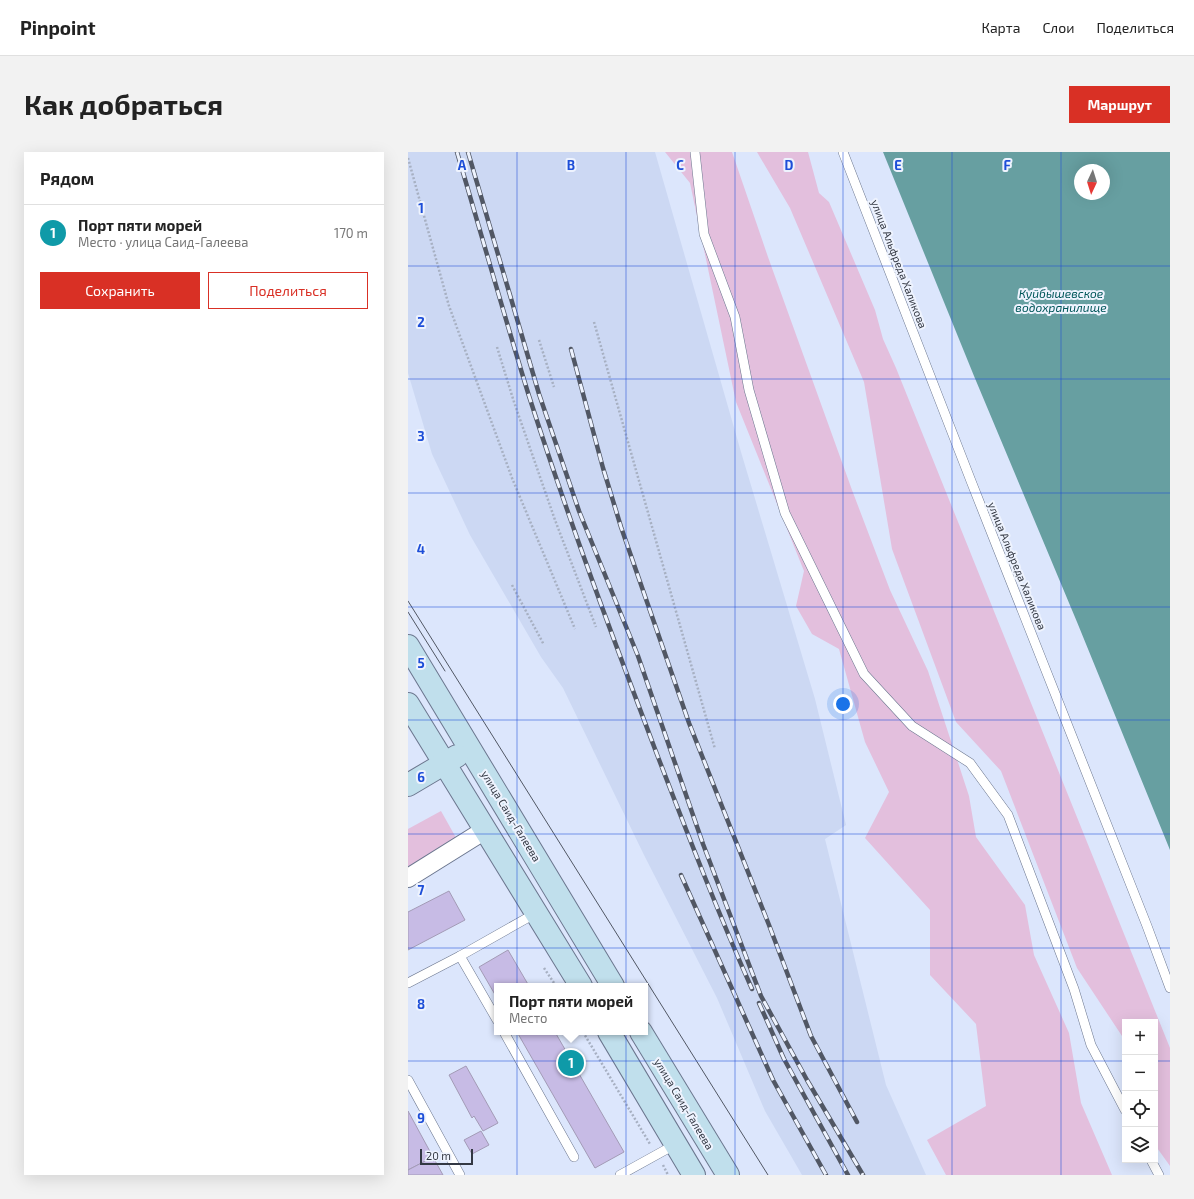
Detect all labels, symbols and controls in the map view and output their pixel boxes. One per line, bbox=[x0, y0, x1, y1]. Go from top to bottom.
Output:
text: Pinpoint bbox=[20, 16, 95, 39]
text: Карта bbox=[981, 19, 1020, 36]
text: Слои bbox=[1042, 19, 1074, 36]
text: Поделиться bbox=[1096, 19, 1174, 36]
button: Маршрут bbox=[1069, 86, 1170, 123]
text: Как добраться bbox=[24, 87, 223, 121]
text: A bbox=[458, 157, 467, 173]
text: B bbox=[567, 157, 575, 173]
text: C bbox=[676, 157, 684, 173]
text: D bbox=[785, 157, 794, 173]
text: E bbox=[894, 157, 902, 173]
text: F bbox=[1003, 157, 1011, 173]
north arrow bbox=[1074, 164, 1110, 200]
text: Рядом bbox=[40, 168, 94, 188]
street label: улица Альфреда Халикова bbox=[868, 198, 930, 330]
text: 1 bbox=[418, 200, 424, 216]
text: Порт пяти морей bbox=[78, 216, 202, 234]
text: 1 bbox=[50, 225, 56, 241]
text: 170 m bbox=[334, 225, 368, 241]
text: Место · улица Саид-Галеева bbox=[78, 234, 248, 250]
button: Сохранить bbox=[40, 272, 200, 309]
button: Поделиться bbox=[208, 272, 368, 309]
water label: Куйбышевское водохранилище bbox=[1015, 286, 1107, 314]
text: 2 bbox=[417, 314, 425, 330]
text: 3 bbox=[417, 428, 425, 444]
street label: улица Альфреда Халикова bbox=[985, 500, 1049, 632]
text: 4 bbox=[417, 541, 425, 557]
text: 5 bbox=[417, 655, 425, 671]
your location bbox=[833, 694, 853, 714]
street label: улица Саид-Галеева bbox=[478, 768, 544, 864]
text: 6 bbox=[417, 769, 425, 785]
text: 7 bbox=[418, 882, 425, 898]
popup bbox=[494, 983, 648, 1035]
text: Порт пяти морей bbox=[509, 992, 633, 1010]
text: 8 bbox=[417, 996, 425, 1012]
text: Место bbox=[509, 1010, 547, 1026]
map controls bbox=[1122, 1019, 1158, 1163]
button: + bbox=[1122, 1019, 1158, 1055]
pin: 1 bbox=[558, 1048, 584, 1078]
button: − bbox=[1122, 1055, 1158, 1091]
street label: улица Саид-Галеева bbox=[651, 1056, 717, 1152]
button: locate bbox=[1122, 1091, 1158, 1127]
text: 9 bbox=[417, 1110, 425, 1126]
button: layers bbox=[1122, 1127, 1158, 1163]
scale bar bbox=[420, 1147, 473, 1166]
text: 20 m bbox=[426, 1149, 451, 1162]

